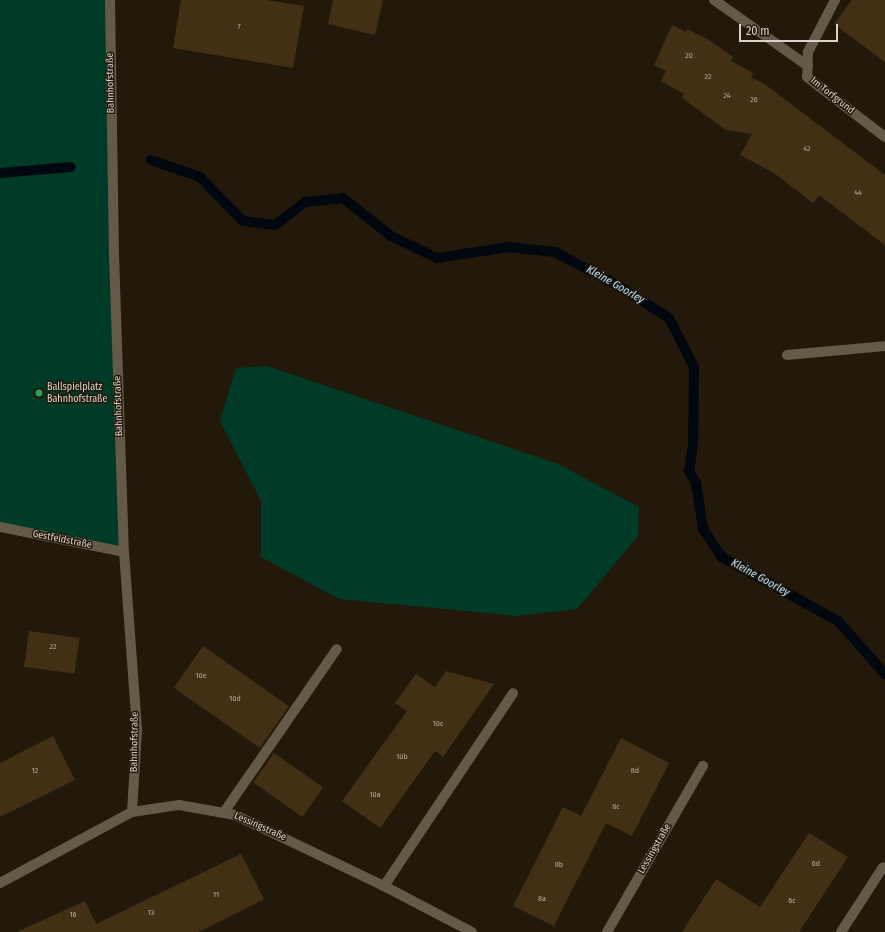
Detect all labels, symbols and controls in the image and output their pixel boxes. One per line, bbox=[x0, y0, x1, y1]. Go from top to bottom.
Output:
scale bar bbox=[741, 16, 840, 42]
house number: 7 bbox=[237, 22, 241, 32]
text: 20 m bbox=[746, 24, 770, 38]
house number: 20 bbox=[685, 51, 693, 61]
street label: Bahnhofstraße bbox=[104, 53, 118, 113]
house number: 22 bbox=[704, 72, 712, 82]
street label: Im Torfgrund bbox=[808, 75, 856, 117]
house number: 24 bbox=[723, 91, 731, 101]
house number: 26 bbox=[750, 95, 758, 105]
house number: 42 bbox=[803, 144, 811, 154]
house number: 44 bbox=[854, 188, 862, 198]
water label: Kleine Goorley bbox=[584, 263, 646, 307]
street label: Bahnhofstraße bbox=[112, 376, 126, 436]
place label: Ballspielplatz Bahnhofstraße bbox=[47, 381, 107, 404]
marker: Ballspielplatz Bahnhofstraße bbox=[34, 388, 44, 398]
street label: Gestfeldstraße bbox=[31, 528, 93, 552]
water label: Kleine Goorley bbox=[729, 557, 791, 599]
house number: 22 bbox=[49, 642, 57, 652]
house number: 10e bbox=[195, 671, 207, 681]
house number: 10d bbox=[229, 694, 241, 704]
street label: Bahnhofstraße bbox=[128, 712, 142, 772]
house number: 10c bbox=[433, 719, 443, 729]
house number: 10b bbox=[396, 752, 408, 762]
house number: 12 bbox=[32, 766, 38, 776]
house number: 8d bbox=[631, 766, 639, 776]
house number: 10a bbox=[369, 790, 381, 800]
house number: 8c bbox=[612, 802, 620, 812]
street label: Lessingstraße bbox=[232, 810, 288, 844]
street label: Lessingstraße bbox=[636, 822, 674, 876]
house number: 6d bbox=[812, 859, 820, 869]
house number: 8b bbox=[555, 860, 563, 870]
house number: 11 bbox=[213, 890, 219, 900]
house number: 8a bbox=[538, 894, 546, 904]
house number: 6c bbox=[788, 896, 796, 906]
house number: 13 bbox=[148, 908, 154, 918]
house number: 16 bbox=[69, 910, 77, 920]

